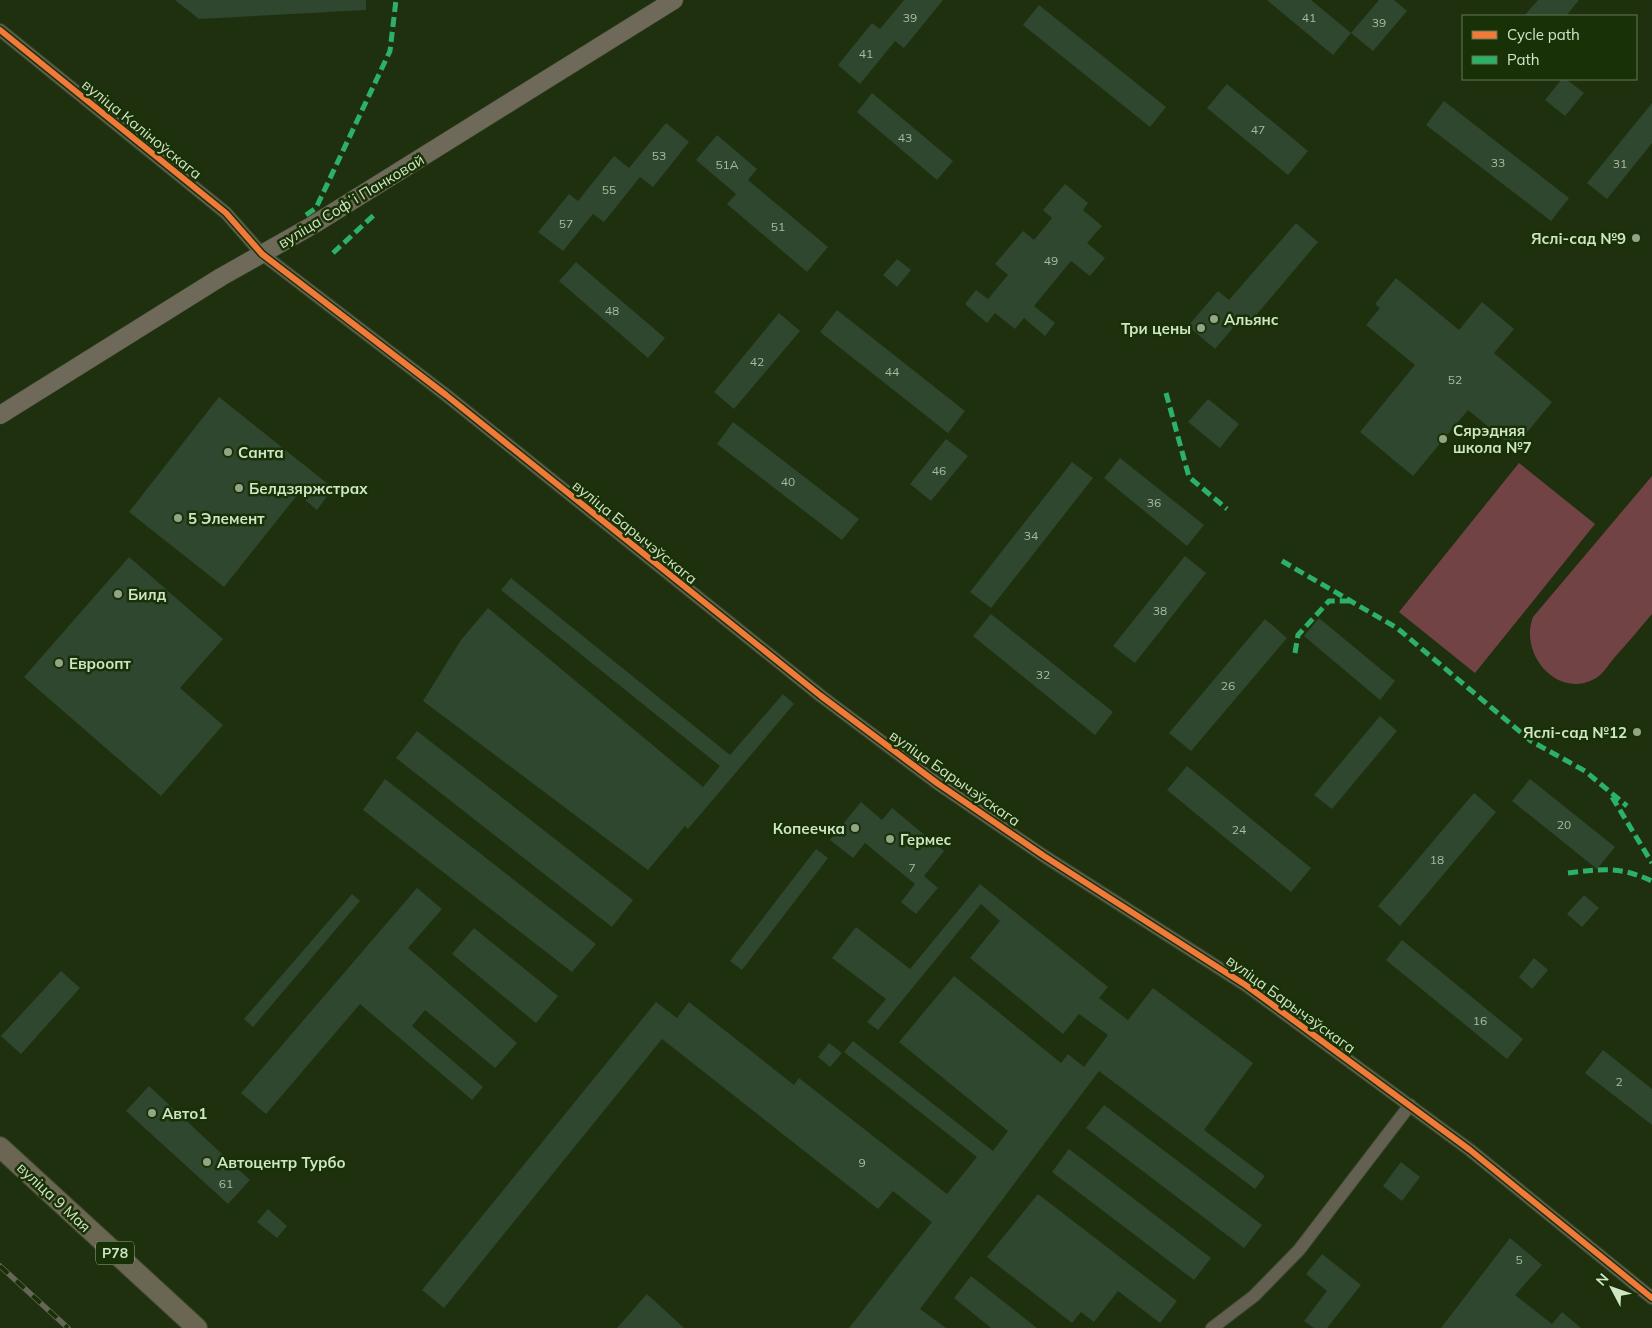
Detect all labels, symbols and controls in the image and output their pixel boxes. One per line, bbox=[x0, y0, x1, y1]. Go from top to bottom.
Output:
house number: 39 bbox=[903, 10, 917, 25]
house number: 41 bbox=[1302, 10, 1316, 25]
house number: 39 bbox=[1372, 15, 1386, 30]
legend bbox=[1462, 15, 1637, 80]
text: Cycle path bbox=[1507, 25, 1580, 44]
house number: 41 bbox=[859, 46, 873, 61]
text: Path bbox=[1507, 50, 1539, 69]
street label: вуліца Каліноўскага bbox=[78, 75, 206, 183]
house number: 47 bbox=[1251, 122, 1265, 137]
house number: 43 bbox=[898, 130, 912, 145]
house number: 53 bbox=[652, 148, 666, 163]
street label: вуліца Софʼі Панковай bbox=[274, 150, 428, 252]
house number: 33 bbox=[1491, 155, 1505, 170]
house number: 31 bbox=[1613, 156, 1627, 171]
house number: 51А bbox=[715, 157, 739, 172]
house number: 55 bbox=[602, 182, 616, 197]
house number: 57 bbox=[559, 216, 573, 231]
house number: 51 bbox=[771, 219, 785, 234]
place label: Яслі-сад №9 bbox=[1531, 229, 1626, 248]
marker: Яслі-сад №9 bbox=[1630, 232, 1642, 244]
house number: 49 bbox=[1044, 253, 1058, 268]
house number: 48 bbox=[605, 303, 619, 318]
place label: Альянс bbox=[1224, 310, 1279, 329]
marker: Альянс bbox=[1208, 313, 1220, 325]
place label: Три цены bbox=[1121, 319, 1191, 338]
marker: Три цены bbox=[1195, 322, 1207, 334]
house number: 42 bbox=[750, 354, 764, 369]
house number: 44 bbox=[885, 364, 899, 379]
house number: 52 bbox=[1448, 372, 1462, 387]
place label: Сярэдняя школа №7 bbox=[1453, 421, 1532, 457]
marker: Сярэдняя школа №7 bbox=[1437, 433, 1449, 445]
place label: Санта bbox=[238, 443, 284, 462]
marker: Санта bbox=[222, 446, 234, 458]
house number: 46 bbox=[932, 463, 946, 478]
house number: 40 bbox=[781, 474, 795, 489]
street label: вуліца Барычэўскага bbox=[569, 476, 701, 588]
place label: Белдзяржстрах bbox=[249, 479, 368, 498]
marker: Белдзяржстрах bbox=[233, 482, 245, 494]
house number: 36 bbox=[1147, 495, 1161, 510]
place label: 5 Элемент bbox=[188, 509, 265, 528]
marker: 5 Элемент bbox=[172, 512, 184, 524]
house number: 34 bbox=[1024, 528, 1038, 543]
place label: Билд bbox=[128, 585, 167, 604]
marker: Билд bbox=[112, 588, 124, 600]
house number: 38 bbox=[1153, 603, 1167, 618]
place label: Евроопт bbox=[69, 654, 132, 673]
marker: Евроопт bbox=[53, 657, 65, 669]
house number: 32 bbox=[1036, 667, 1050, 682]
house number: 26 bbox=[1221, 678, 1235, 693]
place label: Яслі-сад №12 bbox=[1523, 723, 1627, 742]
street label: вуліца Барычэўскага bbox=[886, 726, 1024, 830]
marker: Яслі-сад №12 bbox=[1631, 726, 1643, 738]
house number: 20 bbox=[1557, 817, 1571, 832]
place label: Копеечка bbox=[773, 819, 845, 838]
marker: Копеечка bbox=[849, 822, 861, 834]
house number: 24 bbox=[1232, 822, 1246, 837]
place label: Гермес bbox=[900, 830, 952, 849]
marker: Гермес bbox=[884, 833, 896, 845]
house number: 18 bbox=[1430, 852, 1444, 867]
house number: 7 bbox=[908, 860, 916, 875]
street label: вуліца Барычэўскага bbox=[1223, 951, 1359, 1057]
house number: 16 bbox=[1473, 1013, 1487, 1028]
house number: 2 bbox=[1615, 1074, 1623, 1089]
place label: Авто1 bbox=[162, 1104, 207, 1123]
marker: Авто1 bbox=[146, 1107, 158, 1119]
place label: Автоцентр Турбо bbox=[217, 1153, 346, 1172]
house number: 9 bbox=[858, 1155, 866, 1170]
marker: Автоцентр Турбо bbox=[201, 1156, 213, 1168]
street label: вуліца 9 Мая bbox=[13, 1158, 95, 1236]
house number: 61 bbox=[219, 1176, 233, 1191]
road number: Р78 bbox=[96, 1242, 134, 1264]
house number: 5 bbox=[1515, 1252, 1523, 1267]
north arrow bbox=[1587, 1263, 1637, 1313]
text: N bbox=[1592, 1270, 1612, 1289]

